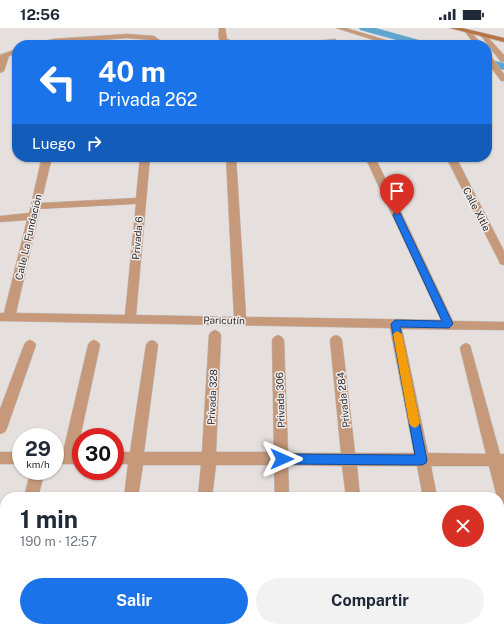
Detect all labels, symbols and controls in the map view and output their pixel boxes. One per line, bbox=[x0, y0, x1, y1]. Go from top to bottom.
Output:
text: 12:56 bbox=[20, 6, 60, 23]
text: 40 m bbox=[98, 55, 166, 88]
icon: left bbox=[32, 56, 84, 108]
text: Privada 262 bbox=[98, 89, 198, 110]
icon: right bbox=[83, 132, 105, 154]
text: Luego bbox=[32, 135, 75, 152]
pin bbox=[380, 174, 414, 215]
icon: arrive bbox=[386, 180, 408, 202]
street label: Calle Xitle bbox=[461, 185, 493, 233]
street label: Calle La Fundación bbox=[12, 193, 44, 281]
street label: Privada 6 bbox=[129, 216, 145, 260]
street label: Paricutín bbox=[203, 314, 245, 326]
street label: Privada 328 bbox=[205, 369, 219, 425]
street label: Privada 306 bbox=[273, 372, 287, 428]
street label: Privada 284 bbox=[334, 372, 352, 428]
speed limit sign: 30 bbox=[72, 428, 124, 480]
text: 29 bbox=[25, 437, 51, 461]
position arrow bbox=[261, 438, 303, 480]
text: km/h bbox=[26, 458, 50, 470]
text: 1 min bbox=[20, 505, 78, 533]
button: close bbox=[442, 505, 484, 547]
text: 190 m · 12:57 bbox=[20, 534, 97, 549]
button: Salir bbox=[20, 578, 248, 624]
button: Compartir bbox=[256, 578, 484, 624]

